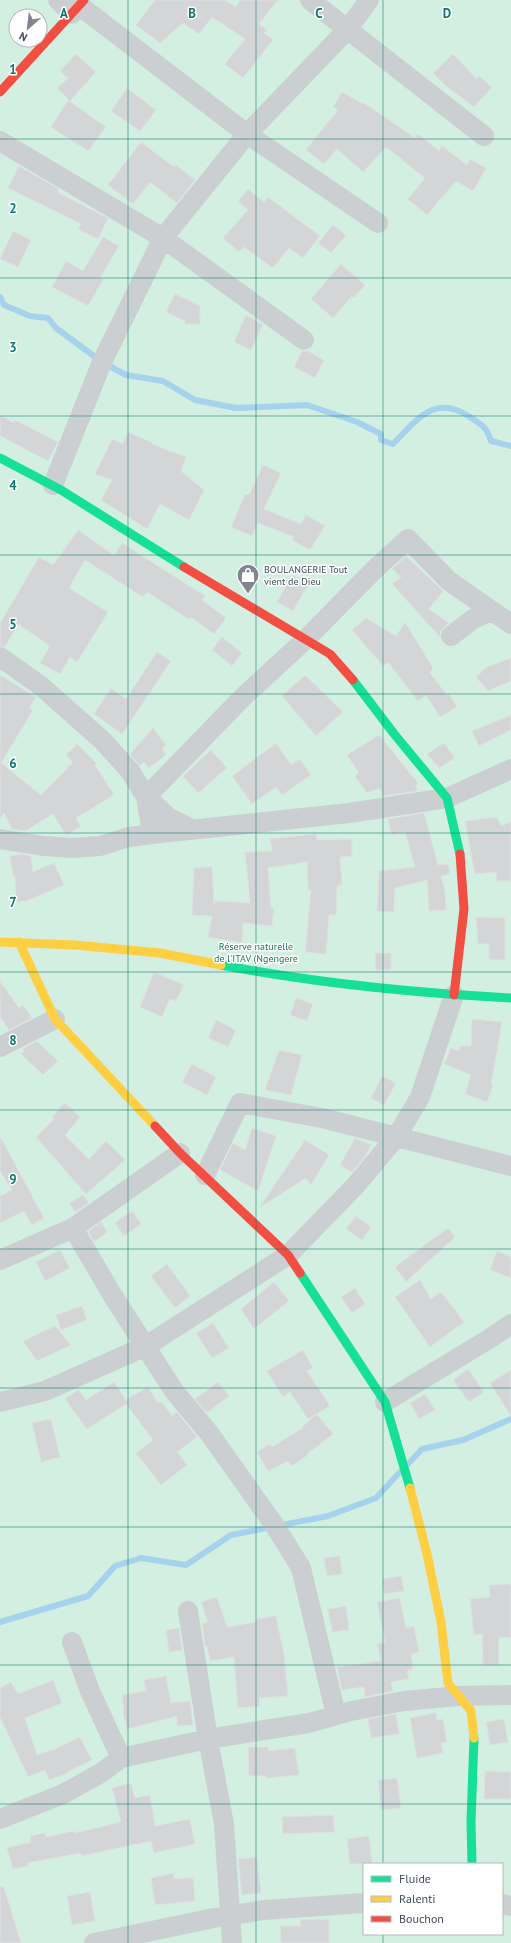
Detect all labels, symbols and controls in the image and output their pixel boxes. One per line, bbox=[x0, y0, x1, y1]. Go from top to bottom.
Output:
text: A bbox=[60, 5, 68, 22]
text: B bbox=[188, 5, 196, 22]
text: C bbox=[315, 5, 323, 22]
text: D bbox=[443, 5, 451, 22]
north arrow bbox=[8, 8, 48, 48]
text: N bbox=[17, 29, 30, 45]
text: 1 bbox=[9, 61, 17, 78]
text: 2 bbox=[9, 200, 17, 217]
text: 3 bbox=[9, 339, 17, 356]
text: 4 bbox=[9, 477, 17, 494]
shop icon: BOULANGERIE Tout vient de Dieu bbox=[235, 562, 261, 595]
place label: BOULANGERIE Tout vient de Dieu bbox=[264, 563, 348, 588]
text: 5 bbox=[9, 616, 17, 633]
text: 6 bbox=[9, 755, 17, 772]
text: 7 bbox=[9, 894, 17, 911]
park label: Réserve naturelle de l'ITAV (Ngengere bbox=[214, 940, 298, 965]
text: 8 bbox=[9, 1032, 17, 1049]
text: 9 bbox=[9, 1171, 17, 1188]
legend bbox=[363, 1863, 503, 1935]
text: Fluide bbox=[399, 1871, 431, 1886]
text: Ralenti bbox=[399, 1891, 435, 1906]
text: Bouchon bbox=[399, 1911, 444, 1926]

